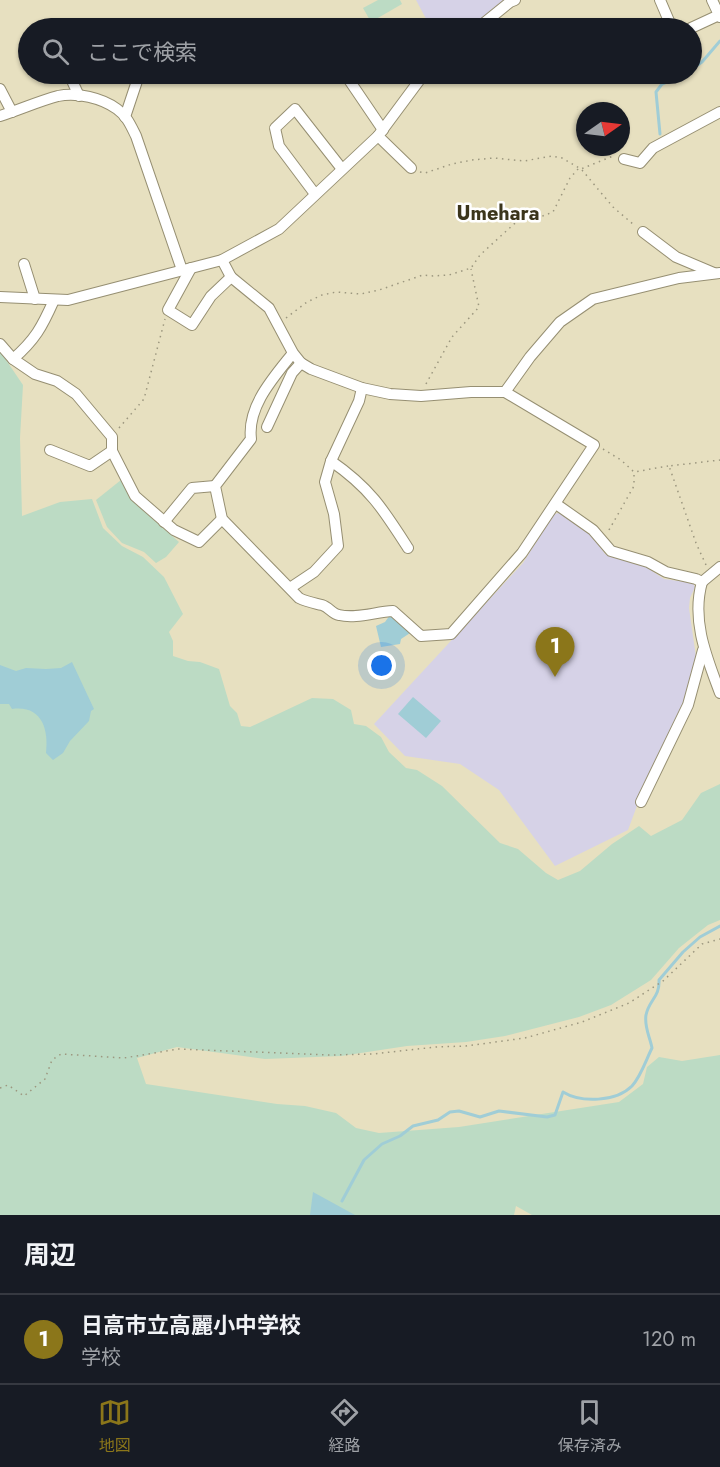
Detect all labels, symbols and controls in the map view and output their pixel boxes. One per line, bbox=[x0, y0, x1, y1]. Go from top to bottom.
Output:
search box bbox=[18, 18, 702, 84]
icon: search bbox=[39, 35, 72, 68]
text: ここで検索 bbox=[87, 36, 197, 68]
north arrow bbox=[576, 102, 630, 156]
district label: Umehara bbox=[456, 199, 540, 228]
pin: 1 bbox=[536, 628, 574, 677]
your location bbox=[367, 651, 396, 680]
text: 周辺 bbox=[24, 1236, 76, 1274]
text: 日高市立高麗小中学校 bbox=[81, 1309, 301, 1341]
text: 1 bbox=[38, 1325, 49, 1354]
text: 120 m bbox=[642, 1325, 696, 1354]
text: 学校 bbox=[81, 1343, 121, 1372]
tab: 地図 bbox=[98, 1396, 131, 1457]
tab: 経路 bbox=[328, 1396, 361, 1457]
tab: 保存済み bbox=[558, 1396, 622, 1457]

